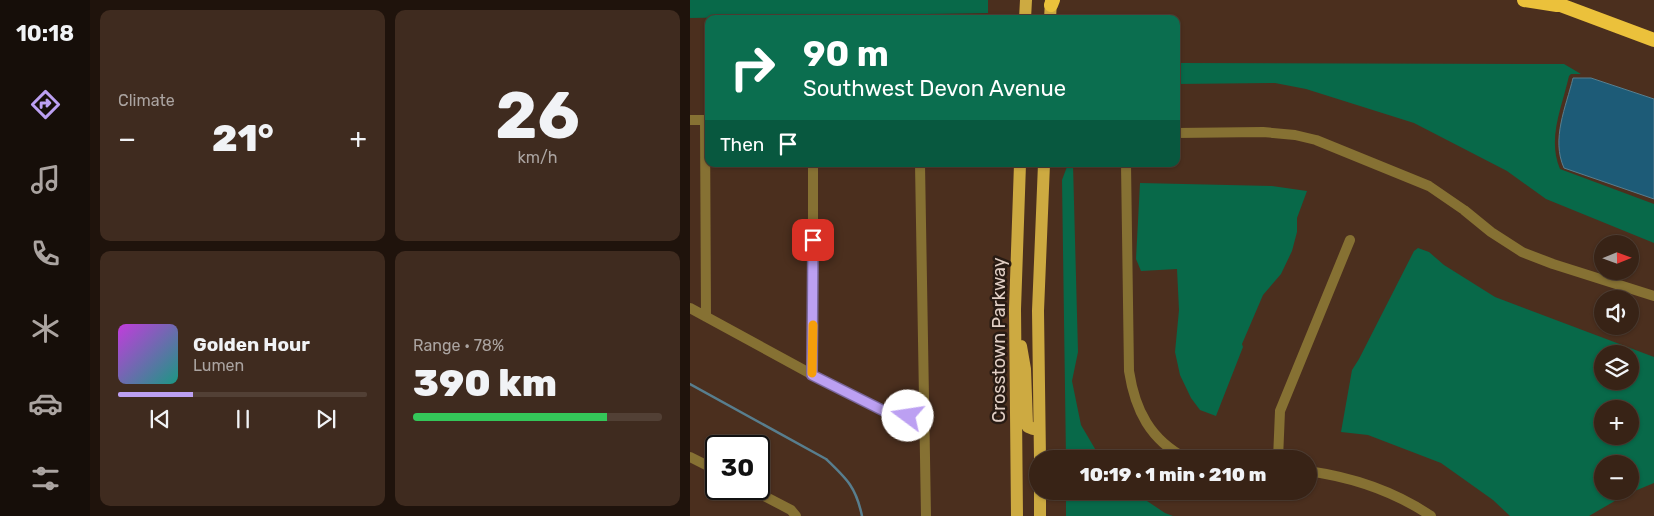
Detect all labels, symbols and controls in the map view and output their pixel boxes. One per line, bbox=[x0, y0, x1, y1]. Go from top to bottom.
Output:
text: 10:18 bbox=[16, 20, 74, 47]
text: 90 m bbox=[803, 33, 889, 75]
icon: right bbox=[720, 35, 785, 100]
text: Southwest Devon Avenue bbox=[803, 75, 1066, 102]
text: 26 bbox=[495, 77, 580, 154]
icon: directions bbox=[28, 87, 63, 122]
text: Climate bbox=[118, 91, 175, 110]
text: 21° bbox=[212, 115, 274, 161]
text: − bbox=[118, 122, 136, 155]
text: + bbox=[350, 122, 367, 155]
icon: arrive bbox=[774, 130, 802, 158]
text: Then bbox=[720, 133, 764, 156]
text: km/h bbox=[518, 148, 557, 167]
icon: music bbox=[28, 162, 63, 197]
pin bbox=[792, 219, 834, 261]
icon: arrive bbox=[799, 226, 827, 254]
north arrow bbox=[1594, 235, 1639, 280]
map controls bbox=[1594, 235, 1639, 500]
icon: phone bbox=[28, 236, 63, 271]
street label: Crosstown Parkway bbox=[988, 257, 1010, 423]
button: sound bbox=[1594, 290, 1639, 335]
icon: climate bbox=[28, 311, 63, 346]
text: Golden Hour bbox=[193, 333, 310, 356]
text: Range · 78% bbox=[413, 336, 504, 355]
button: layers bbox=[1594, 345, 1639, 390]
text: Lumen bbox=[193, 356, 244, 375]
text: 390 km bbox=[413, 360, 557, 406]
icon: car bbox=[28, 386, 63, 421]
position arrow bbox=[881, 389, 933, 441]
button: + bbox=[1594, 400, 1639, 445]
icon: previous bbox=[146, 405, 174, 433]
icon: pause bbox=[229, 405, 257, 433]
icon: next bbox=[312, 405, 340, 433]
speed limit sign: 30 bbox=[705, 435, 770, 500]
button: − bbox=[1594, 455, 1639, 500]
icon: filters bbox=[28, 461, 63, 496]
text: 10:19 · 1 min · 210 m bbox=[1080, 463, 1266, 486]

